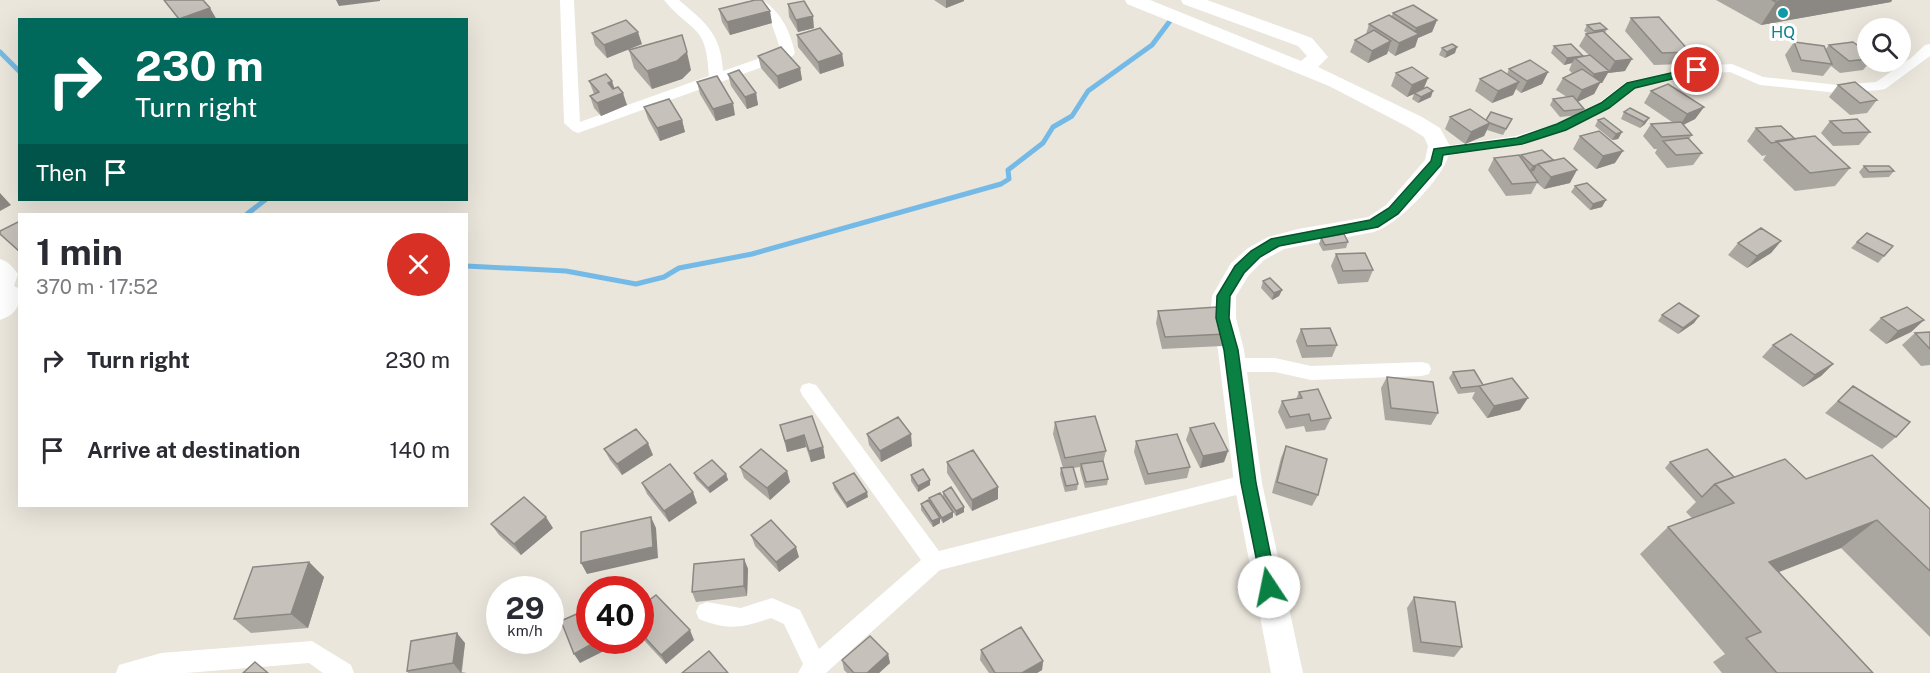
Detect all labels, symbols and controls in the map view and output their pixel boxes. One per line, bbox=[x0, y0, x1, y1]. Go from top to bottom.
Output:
marker: HQ bbox=[1776, 6, 1790, 20]
map controls bbox=[1857, 18, 1911, 72]
button: search bbox=[1857, 18, 1911, 72]
place label: HQ bbox=[1771, 23, 1795, 42]
text: 230 m bbox=[135, 41, 264, 90]
icon: right bbox=[36, 42, 114, 120]
pin bbox=[1671, 44, 1722, 95]
icon: arrive bbox=[1680, 53, 1713, 86]
text: Turn right bbox=[135, 91, 258, 123]
icon: arrive bbox=[99, 156, 132, 189]
text: Then bbox=[36, 160, 87, 186]
text: 1 min bbox=[36, 231, 123, 273]
button: close bbox=[387, 233, 450, 296]
text: 370 m · 17:52 bbox=[36, 275, 158, 299]
icon: right bbox=[36, 344, 69, 377]
text: Turn right bbox=[87, 347, 190, 373]
text: 230 m bbox=[385, 347, 450, 373]
icon: arrive bbox=[36, 434, 69, 467]
text: Arrive at destination bbox=[87, 437, 300, 463]
text: 140 m bbox=[389, 437, 450, 463]
position arrow bbox=[1237, 555, 1301, 619]
speed limit sign: 40 bbox=[576, 576, 654, 654]
text: 29 bbox=[506, 590, 544, 626]
text: km/h bbox=[507, 622, 543, 639]

